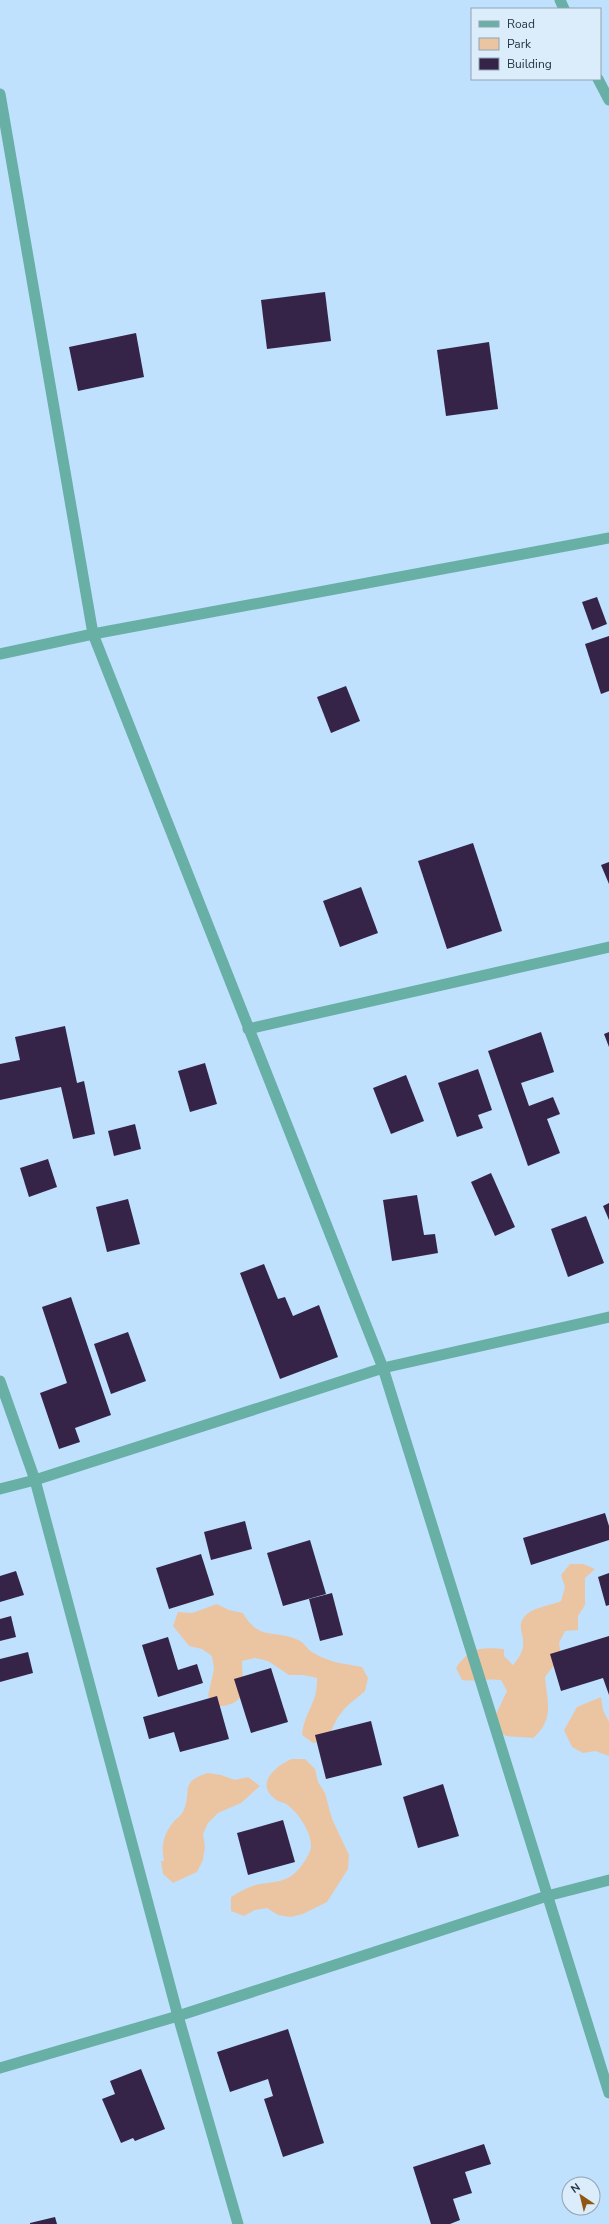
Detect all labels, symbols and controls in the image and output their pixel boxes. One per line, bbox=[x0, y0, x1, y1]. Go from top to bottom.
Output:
legend bbox=[471, 8, 601, 80]
text: Road bbox=[507, 16, 535, 32]
text: Park bbox=[507, 36, 532, 52]
text: Building bbox=[507, 56, 552, 72]
north arrow bbox=[561, 2176, 601, 2216]
text: N bbox=[568, 2180, 583, 2197]

